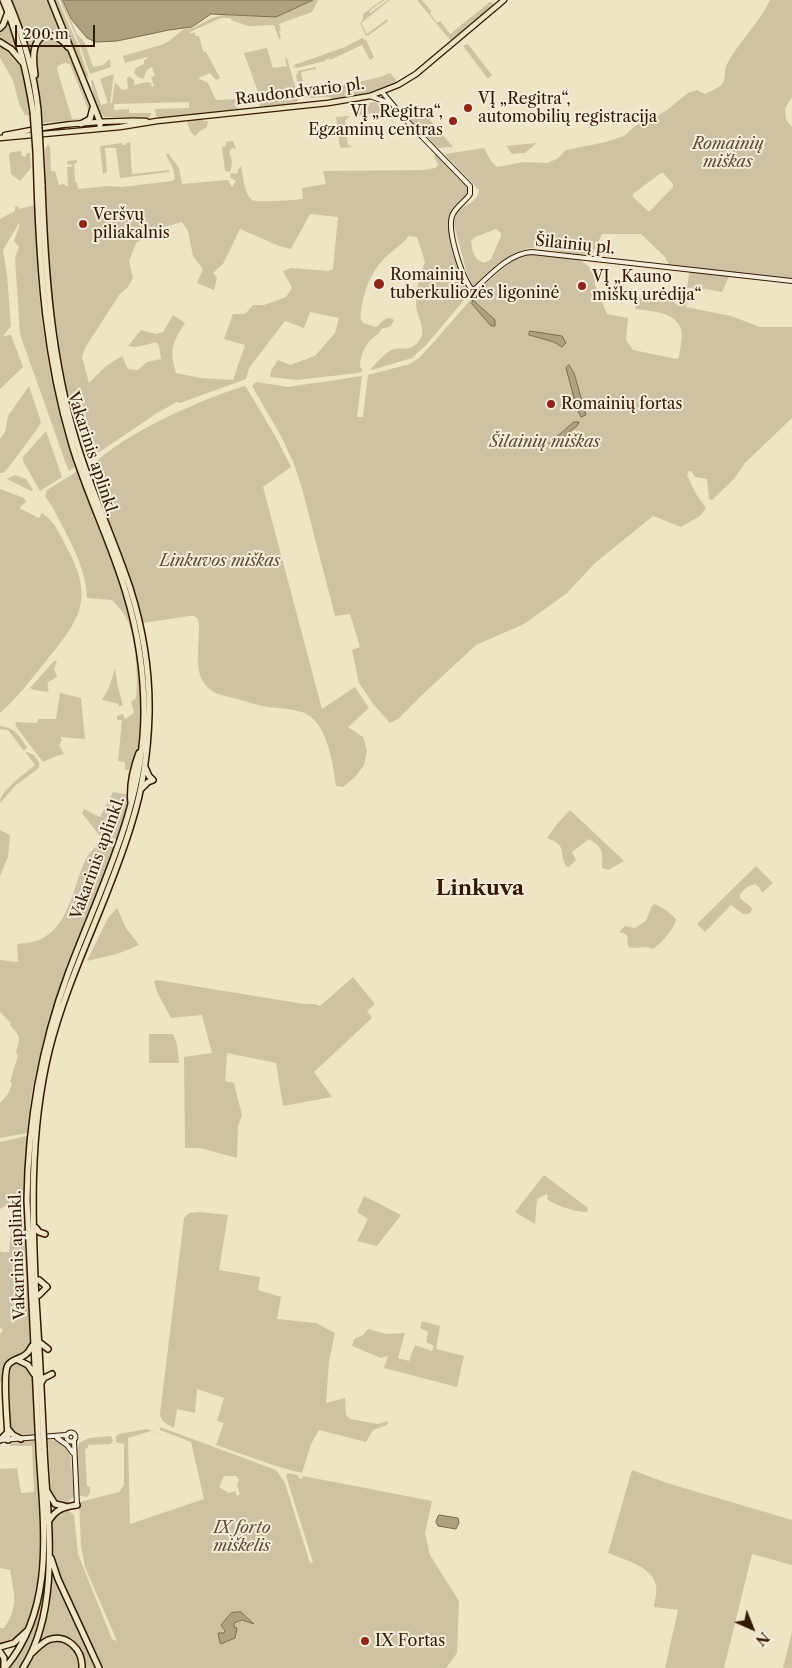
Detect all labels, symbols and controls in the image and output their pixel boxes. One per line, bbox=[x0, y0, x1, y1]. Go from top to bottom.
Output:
scale bar bbox=[18, 15, 98, 47]
text: 200 m bbox=[23, 24, 69, 43]
street label: Raudondvario pl. bbox=[234, 75, 366, 109]
place label: VĮ „Regitra“, automobilių registracija bbox=[478, 89, 657, 127]
place label: VĮ „Regitra“, Egzaminų centras bbox=[308, 102, 443, 140]
marker: VĮ „Regitra“, automobilių registracija bbox=[462, 102, 474, 114]
marker: VĮ „Regitra“, Egzaminų centras bbox=[447, 115, 459, 127]
park label: Romainių miškas bbox=[692, 134, 764, 172]
place label: Veršvų piliakalnis bbox=[93, 205, 170, 243]
marker: Veršvų piliakalnis bbox=[77, 218, 89, 230]
street label: Šilainių pl. bbox=[534, 231, 616, 259]
place label: Romainių tuberkuliozės ligoninė bbox=[390, 265, 560, 303]
place label: VĮ „Kauno miškų urėdija“ bbox=[592, 267, 702, 305]
marker: Romainių tuberkuliozės ligoninė bbox=[372, 277, 386, 291]
marker: VĮ „Kauno miškų urėdija“ bbox=[576, 280, 588, 292]
street label: Vakarinis aplinkl. bbox=[63, 389, 121, 519]
place label: Romainių fortas bbox=[561, 394, 682, 414]
marker: Romainių fortas bbox=[545, 398, 557, 410]
park label: Šilainių miškas bbox=[490, 432, 600, 452]
park label: Linkuvos miškas bbox=[159, 551, 281, 571]
street label: Vakarinis aplinkl. bbox=[67, 794, 129, 922]
district label: Linkuva bbox=[436, 876, 524, 902]
street label: Vakarinis aplinkl. bbox=[6, 1190, 30, 1320]
park label: IX forto miškelis bbox=[213, 1518, 271, 1556]
north arrow bbox=[727, 1603, 777, 1653]
text: N bbox=[752, 1628, 773, 1649]
place label: IX Fortas bbox=[375, 1631, 445, 1651]
marker: IX Fortas bbox=[359, 1635, 371, 1647]

